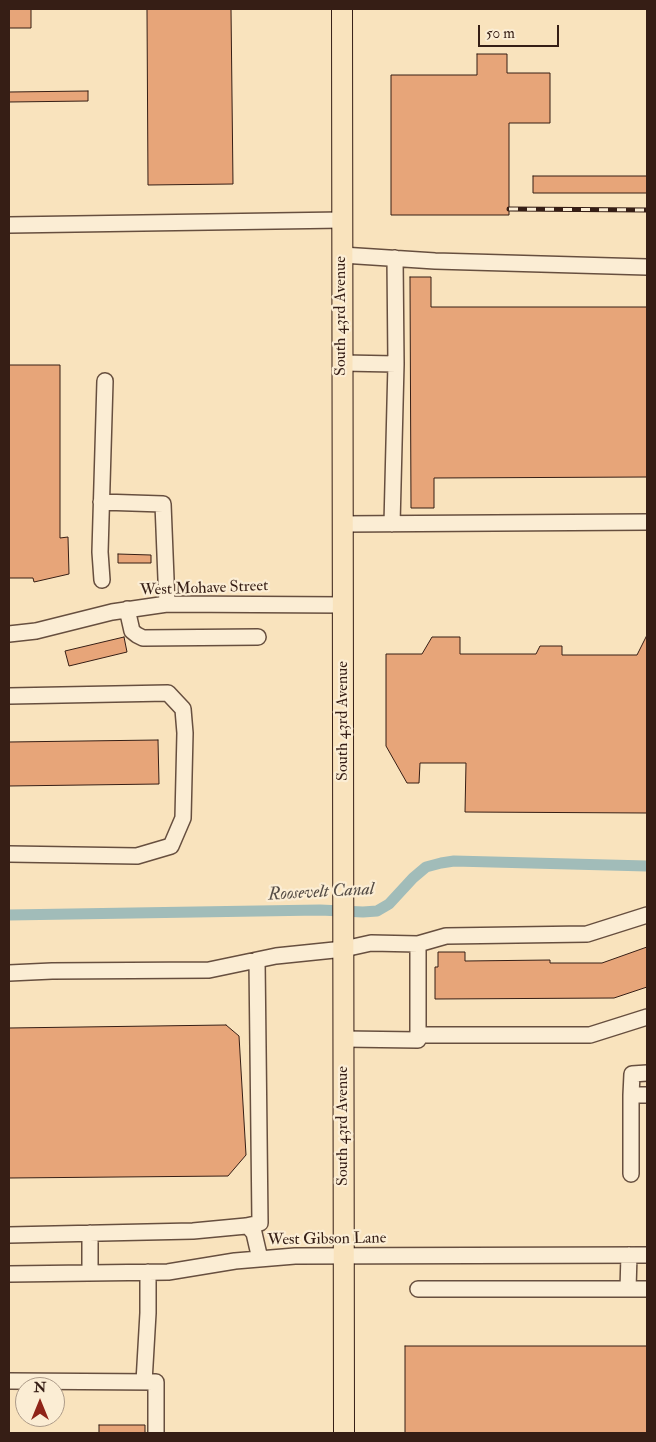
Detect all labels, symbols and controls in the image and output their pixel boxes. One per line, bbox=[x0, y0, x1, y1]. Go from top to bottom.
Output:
scale bar bbox=[481, 15, 562, 47]
text: 50 m bbox=[486, 24, 515, 43]
street label: South 43rd Avenue bbox=[332, 256, 352, 376]
street label: West Mohave Street bbox=[139, 577, 269, 601]
street label: South 43rd Avenue bbox=[334, 661, 354, 781]
water label: Roosevelt Canal bbox=[267, 879, 375, 907]
street label: South 43rd Avenue bbox=[334, 1066, 354, 1186]
street label: West Gibson Lane bbox=[267, 1229, 387, 1251]
north arrow bbox=[15, 1377, 65, 1427]
text: N bbox=[34, 1379, 46, 1396]

